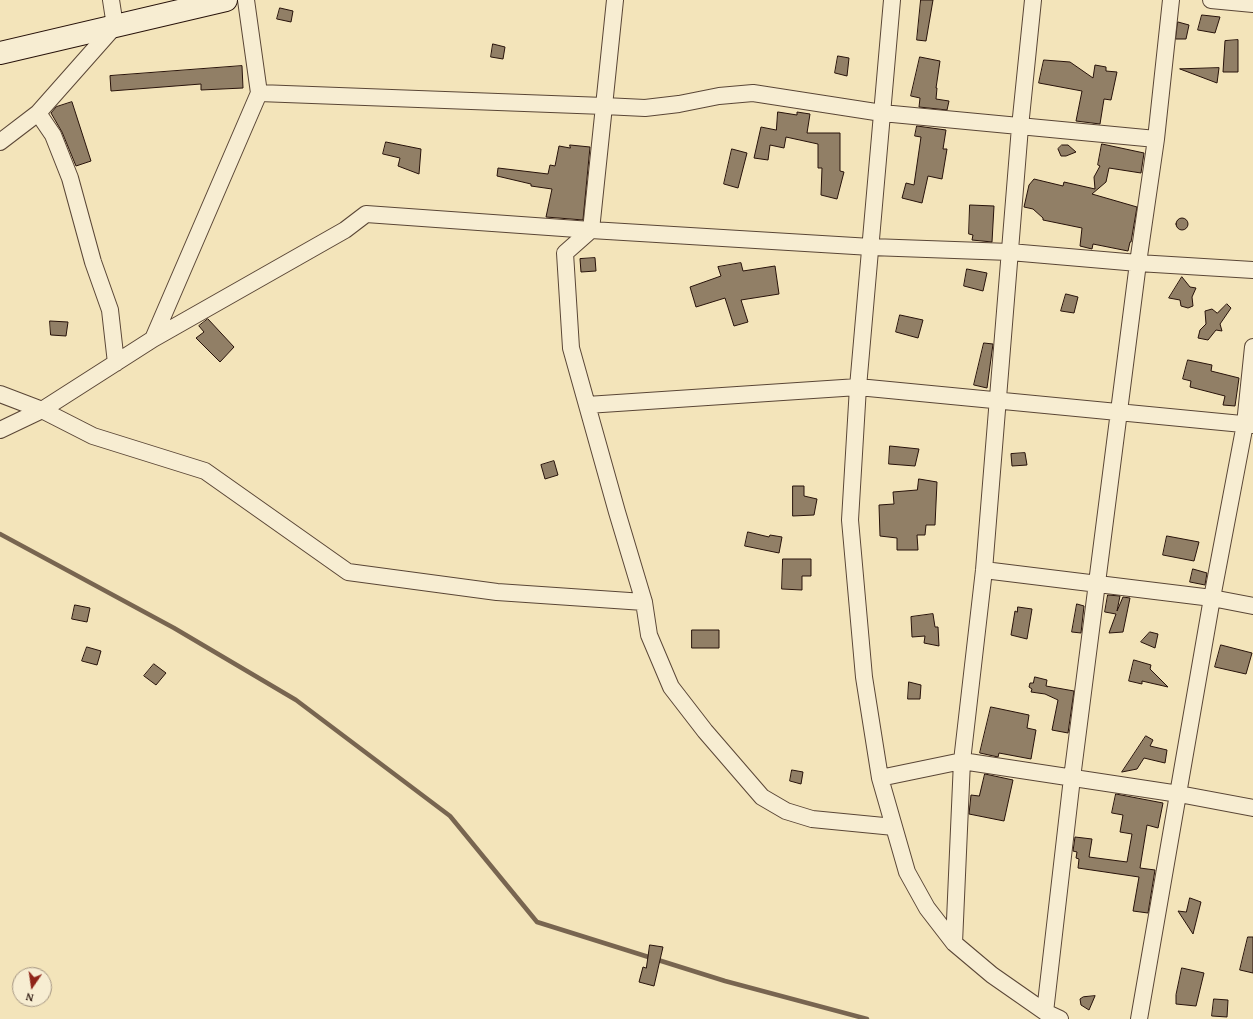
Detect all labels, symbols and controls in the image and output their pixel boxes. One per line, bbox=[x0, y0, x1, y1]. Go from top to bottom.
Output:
north arrow bbox=[12, 967, 52, 1007]
text: N bbox=[24, 989, 35, 1006]

